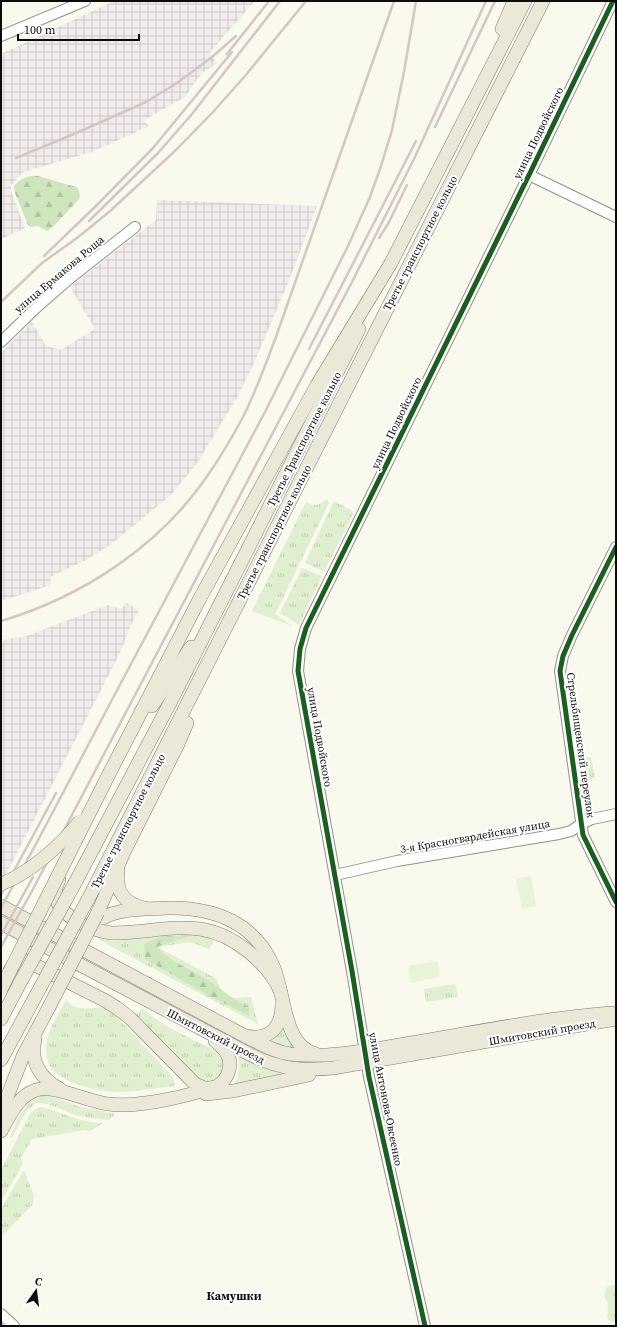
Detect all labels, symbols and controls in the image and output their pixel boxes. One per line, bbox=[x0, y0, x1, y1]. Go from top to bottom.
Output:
scale bar bbox=[18, 16, 139, 42]
text: 100 m bbox=[24, 22, 56, 38]
street label: улица Подвойского bbox=[510, 85, 567, 182]
street label: Третье транспортное кольцо bbox=[380, 173, 461, 313]
street label: улица Ермакова Роща bbox=[11, 232, 108, 316]
street label: Третье Транспортное кольцо bbox=[264, 369, 345, 509]
street label: улица Подвойского bbox=[368, 375, 425, 472]
street label: Третье транспортное кольцо bbox=[234, 462, 315, 602]
street label: Стрельбищенский переулок bbox=[563, 671, 598, 819]
street label: улица Подвойского bbox=[303, 686, 336, 788]
street label: Третье транспортное кольцо bbox=[88, 751, 169, 891]
street label: 3-я Красногвардейская улица bbox=[399, 816, 552, 857]
street label: Шмитовский проезд bbox=[164, 1005, 267, 1068]
street label: Шмитовский проезд bbox=[488, 1016, 597, 1049]
street label: улица Антонова-Овсеенко bbox=[365, 1031, 406, 1167]
north arrow bbox=[16, 1271, 56, 1311]
text: С bbox=[33, 1274, 44, 1290]
district label: Камушки bbox=[206, 1288, 262, 1304]

